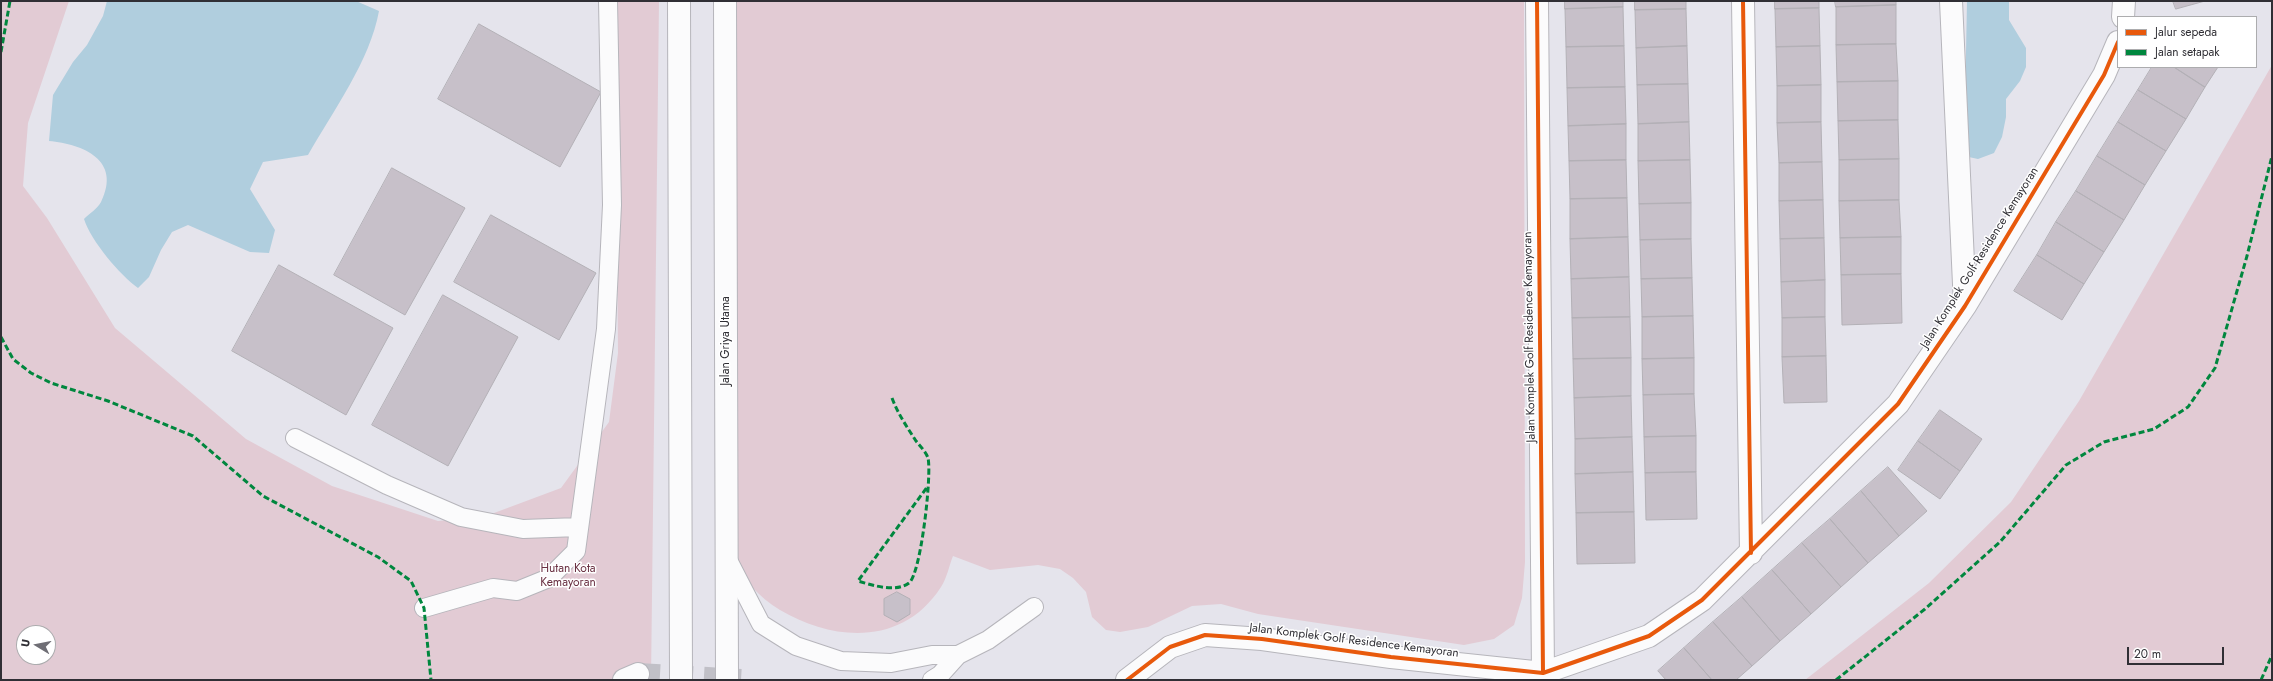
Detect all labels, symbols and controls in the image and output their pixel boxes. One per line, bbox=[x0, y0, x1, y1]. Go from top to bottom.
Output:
legend bbox=[2117, 16, 2257, 68]
text: Jalur sepeda bbox=[2155, 23, 2217, 41]
text: Jalan setapak bbox=[2155, 43, 2220, 61]
street label: Jalan Komplek Golf Residence Kemayoran bbox=[1918, 165, 2042, 351]
street label: Jalan Komplek Golf Residence Kemayoran bbox=[1521, 231, 1539, 443]
street label: Jalan Griya Utama bbox=[719, 296, 733, 386]
park label: Hutan Kota Kemayoran bbox=[540, 562, 596, 590]
street label: Jalan Komplek Golf Residence Kemayoran bbox=[1248, 621, 1460, 661]
north arrow bbox=[16, 625, 56, 665]
text: U bbox=[17, 638, 34, 648]
scale bar bbox=[2129, 639, 2226, 665]
text: 20 m bbox=[2134, 645, 2161, 663]

